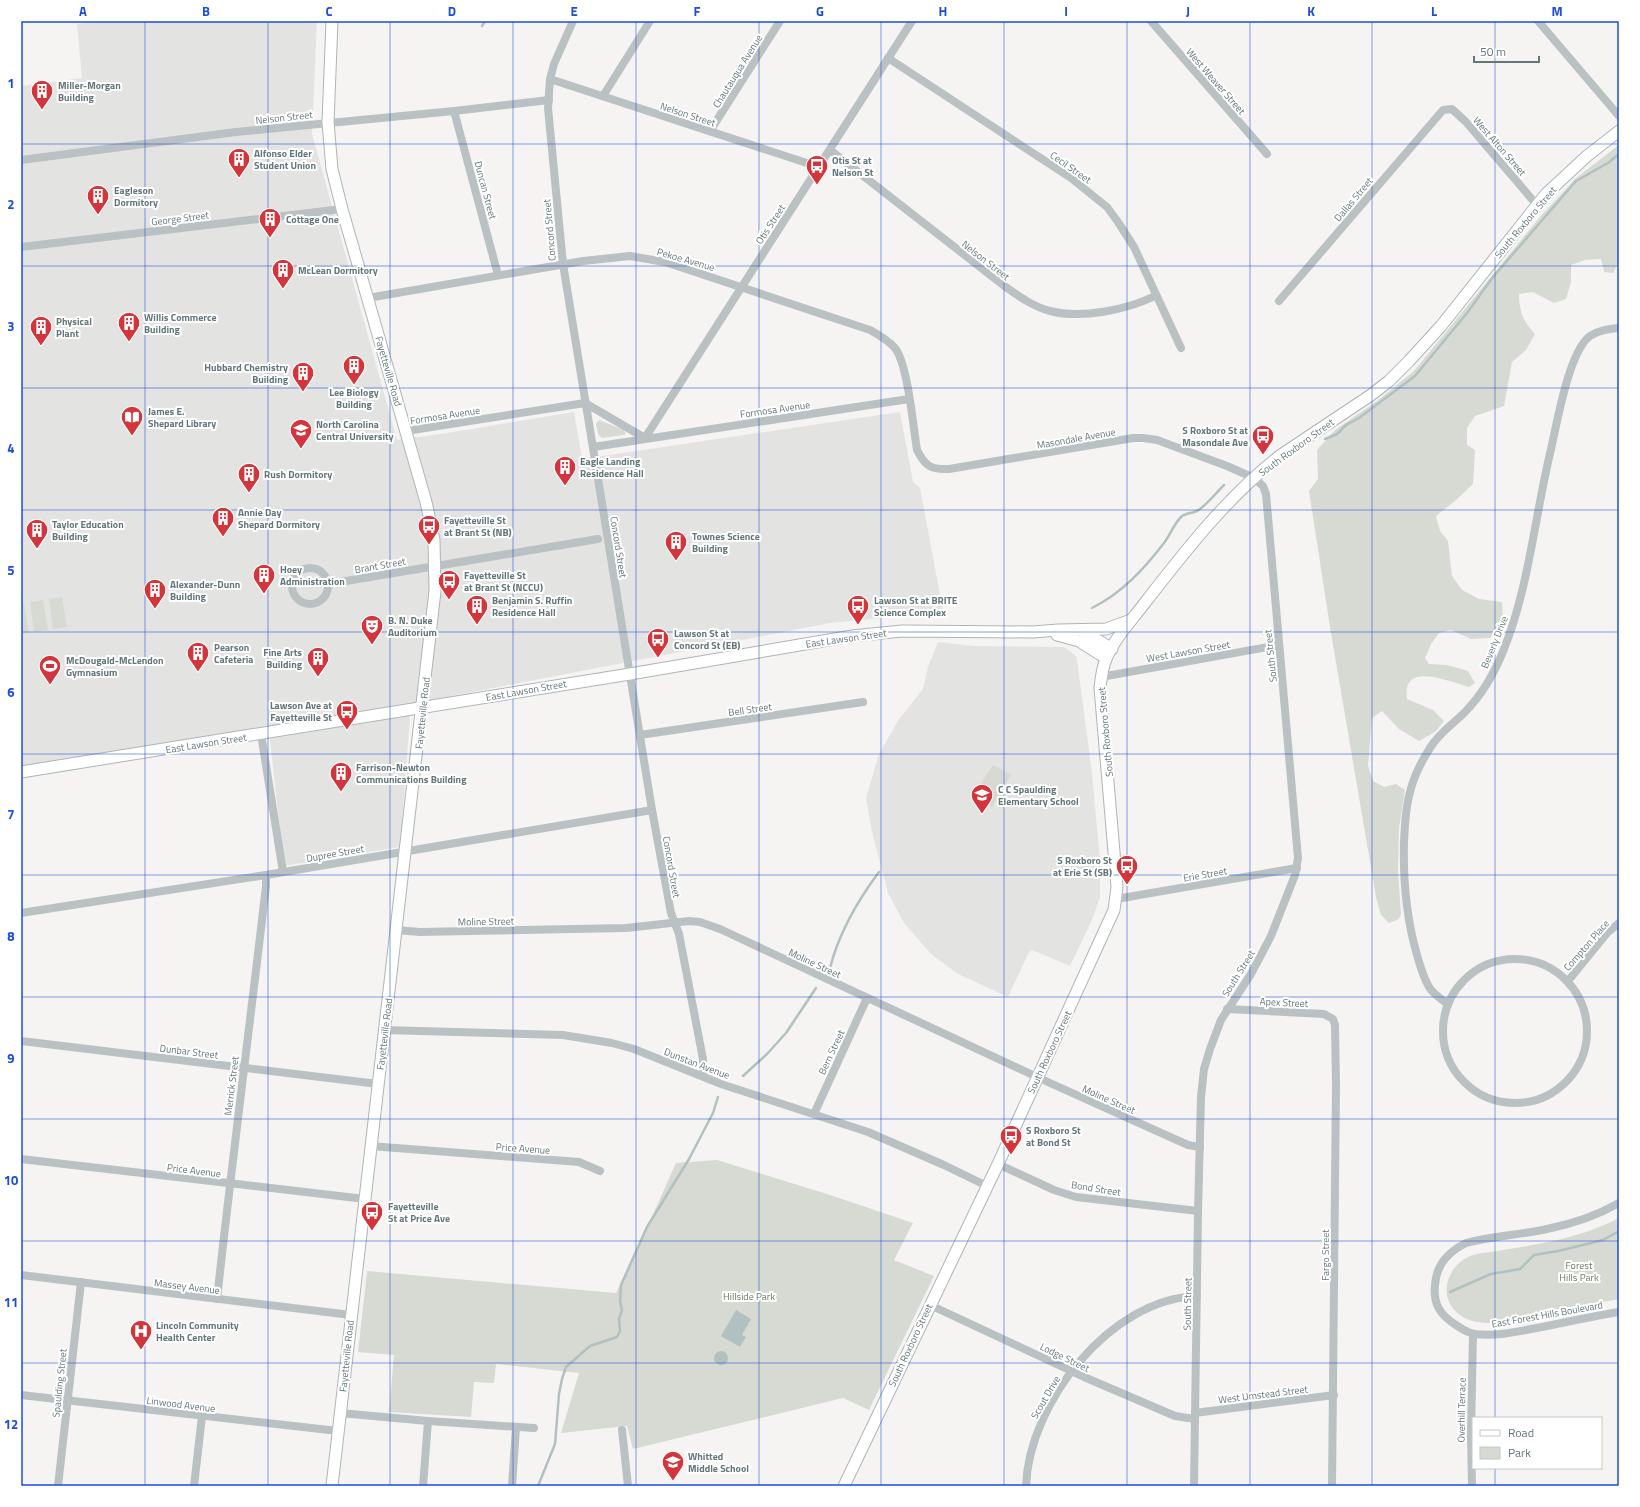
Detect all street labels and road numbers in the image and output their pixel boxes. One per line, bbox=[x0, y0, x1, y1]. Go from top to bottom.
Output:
street label: Chautauqua Avenue bbox=[709, 32, 766, 111]
street label: West Weaver Street bbox=[1182, 45, 1249, 118]
street label: Nelson Street bbox=[658, 98, 718, 131]
street label: Nelson Street bbox=[255, 107, 314, 128]
street label: West Alton Street bbox=[1470, 113, 1530, 180]
street label: Cecil Street bbox=[1047, 148, 1095, 187]
street label: Duncan Street bbox=[471, 159, 501, 221]
street label: Dallas Street bbox=[1330, 174, 1377, 225]
street label: South Roxboro Street bbox=[1491, 183, 1560, 262]
street label: Concord Street bbox=[539, 198, 560, 262]
street label: Otis Street bbox=[752, 201, 789, 247]
street label: George Street bbox=[150, 207, 210, 229]
street label: Nelson Street bbox=[958, 237, 1013, 284]
street label: Pekoe Avenue bbox=[655, 244, 716, 275]
street label: Fayetteville Road bbox=[371, 334, 406, 408]
street label: Formosa Avenue bbox=[739, 397, 811, 422]
street label: Formosa Avenue bbox=[409, 403, 481, 428]
street label: South Roxboro Street bbox=[1255, 415, 1338, 480]
street label: Masondale Avenue bbox=[1035, 424, 1117, 453]
street label: Concord Street bbox=[606, 515, 631, 579]
street label: Brant Street bbox=[353, 554, 407, 577]
street label: Beverly Drive bbox=[1477, 614, 1512, 671]
street label: East Lawson Street bbox=[805, 625, 888, 652]
street label: South Street bbox=[1260, 628, 1281, 683]
street label: West Lawson Street bbox=[1145, 637, 1232, 666]
street label: Fayetteville Road bbox=[411, 676, 434, 750]
street label: East Lawson Street bbox=[485, 676, 568, 705]
street label: South Roxboro Street bbox=[1094, 686, 1117, 777]
street label: Bell Street bbox=[727, 699, 773, 720]
street label: East Lawson Street bbox=[165, 730, 248, 757]
street label: Concord Street bbox=[659, 835, 684, 899]
street label: Dupree Street bbox=[305, 841, 366, 866]
street label: Erie Street bbox=[1182, 863, 1229, 886]
street label: Moline Street bbox=[458, 913, 515, 929]
street label: Compton Place bbox=[1560, 917, 1613, 974]
street label: Moline Street bbox=[786, 945, 844, 982]
street label: South Street bbox=[1218, 946, 1259, 1000]
street label: Apex Street bbox=[1259, 994, 1309, 1011]
street label: Fayetteville Road bbox=[373, 997, 396, 1071]
street label: South Roxboro Street bbox=[1024, 1008, 1075, 1096]
street label: Bern Street bbox=[815, 1027, 849, 1077]
street label: Dunbar Street bbox=[159, 1040, 220, 1063]
street label: Dunstan Avenue bbox=[662, 1044, 732, 1083]
street label: Merrick Street bbox=[220, 1055, 243, 1117]
street label: Moline Street bbox=[1080, 1081, 1138, 1118]
street label: Price Avenue bbox=[495, 1139, 551, 1158]
street label: Price Avenue bbox=[166, 1160, 222, 1181]
street label: Bond Street bbox=[1070, 1177, 1122, 1200]
street label: Fargo Street bbox=[1318, 1229, 1333, 1281]
street label: Massey Avenue bbox=[153, 1275, 221, 1298]
street label: South Street bbox=[1180, 1277, 1195, 1331]
street label: East Forest Hills Boulevard bbox=[1490, 1297, 1604, 1332]
street label: South Roxboro Street bbox=[885, 1301, 936, 1389]
street label: Fayetteville Road bbox=[335, 1319, 358, 1393]
street label: Lodge Street bbox=[1037, 1339, 1093, 1376]
street label: Spaulding Street bbox=[48, 1347, 71, 1418]
street label: Scout Drive bbox=[1027, 1373, 1064, 1422]
street label: Overhill Terrace bbox=[1453, 1377, 1470, 1443]
street label: West Umstead Street bbox=[1217, 1381, 1309, 1407]
street label: Linwood Avenue bbox=[146, 1393, 216, 1416]

